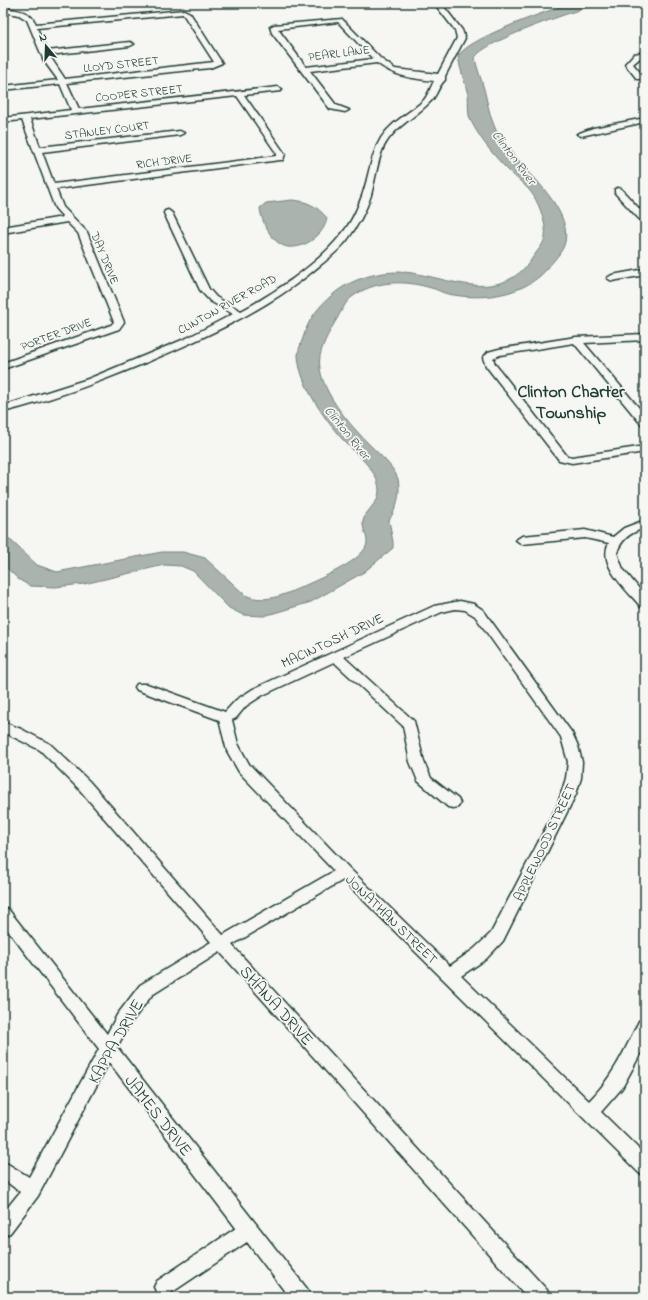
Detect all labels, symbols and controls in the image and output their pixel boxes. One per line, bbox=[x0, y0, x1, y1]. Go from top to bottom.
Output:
north arrow bbox=[26, 26, 66, 66]
text: N bbox=[37, 29, 49, 46]
street label: PEARL LANE bbox=[307, 41, 371, 67]
street label: LLOYD STREET bbox=[82, 52, 160, 78]
street label: COOPER STREET bbox=[95, 80, 184, 108]
street label: STANLEY COURT bbox=[64, 117, 151, 145]
water label: Clinton River bbox=[487, 127, 542, 191]
street label: RICH DRIVE bbox=[135, 150, 193, 174]
street label: DAY DRIVE bbox=[85, 228, 123, 287]
street label: CLINTON RIVER ROAD bbox=[175, 270, 280, 340]
street label: PORTER DRIVE bbox=[18, 314, 94, 356]
district label: Clinton Charter Township bbox=[517, 380, 625, 427]
water label: Clinton River bbox=[319, 402, 375, 465]
street label: MACINTOSH DRIVE bbox=[278, 608, 387, 674]
street label: APPLEWOOD STREET bbox=[509, 780, 582, 905]
street label: JONATHAN STREET bbox=[340, 870, 442, 970]
street label: SHANA DRIVE bbox=[233, 960, 319, 1052]
street label: KAPPA DRIVE bbox=[82, 995, 151, 1089]
street label: JAMES DRIVE bbox=[118, 1070, 198, 1162]

